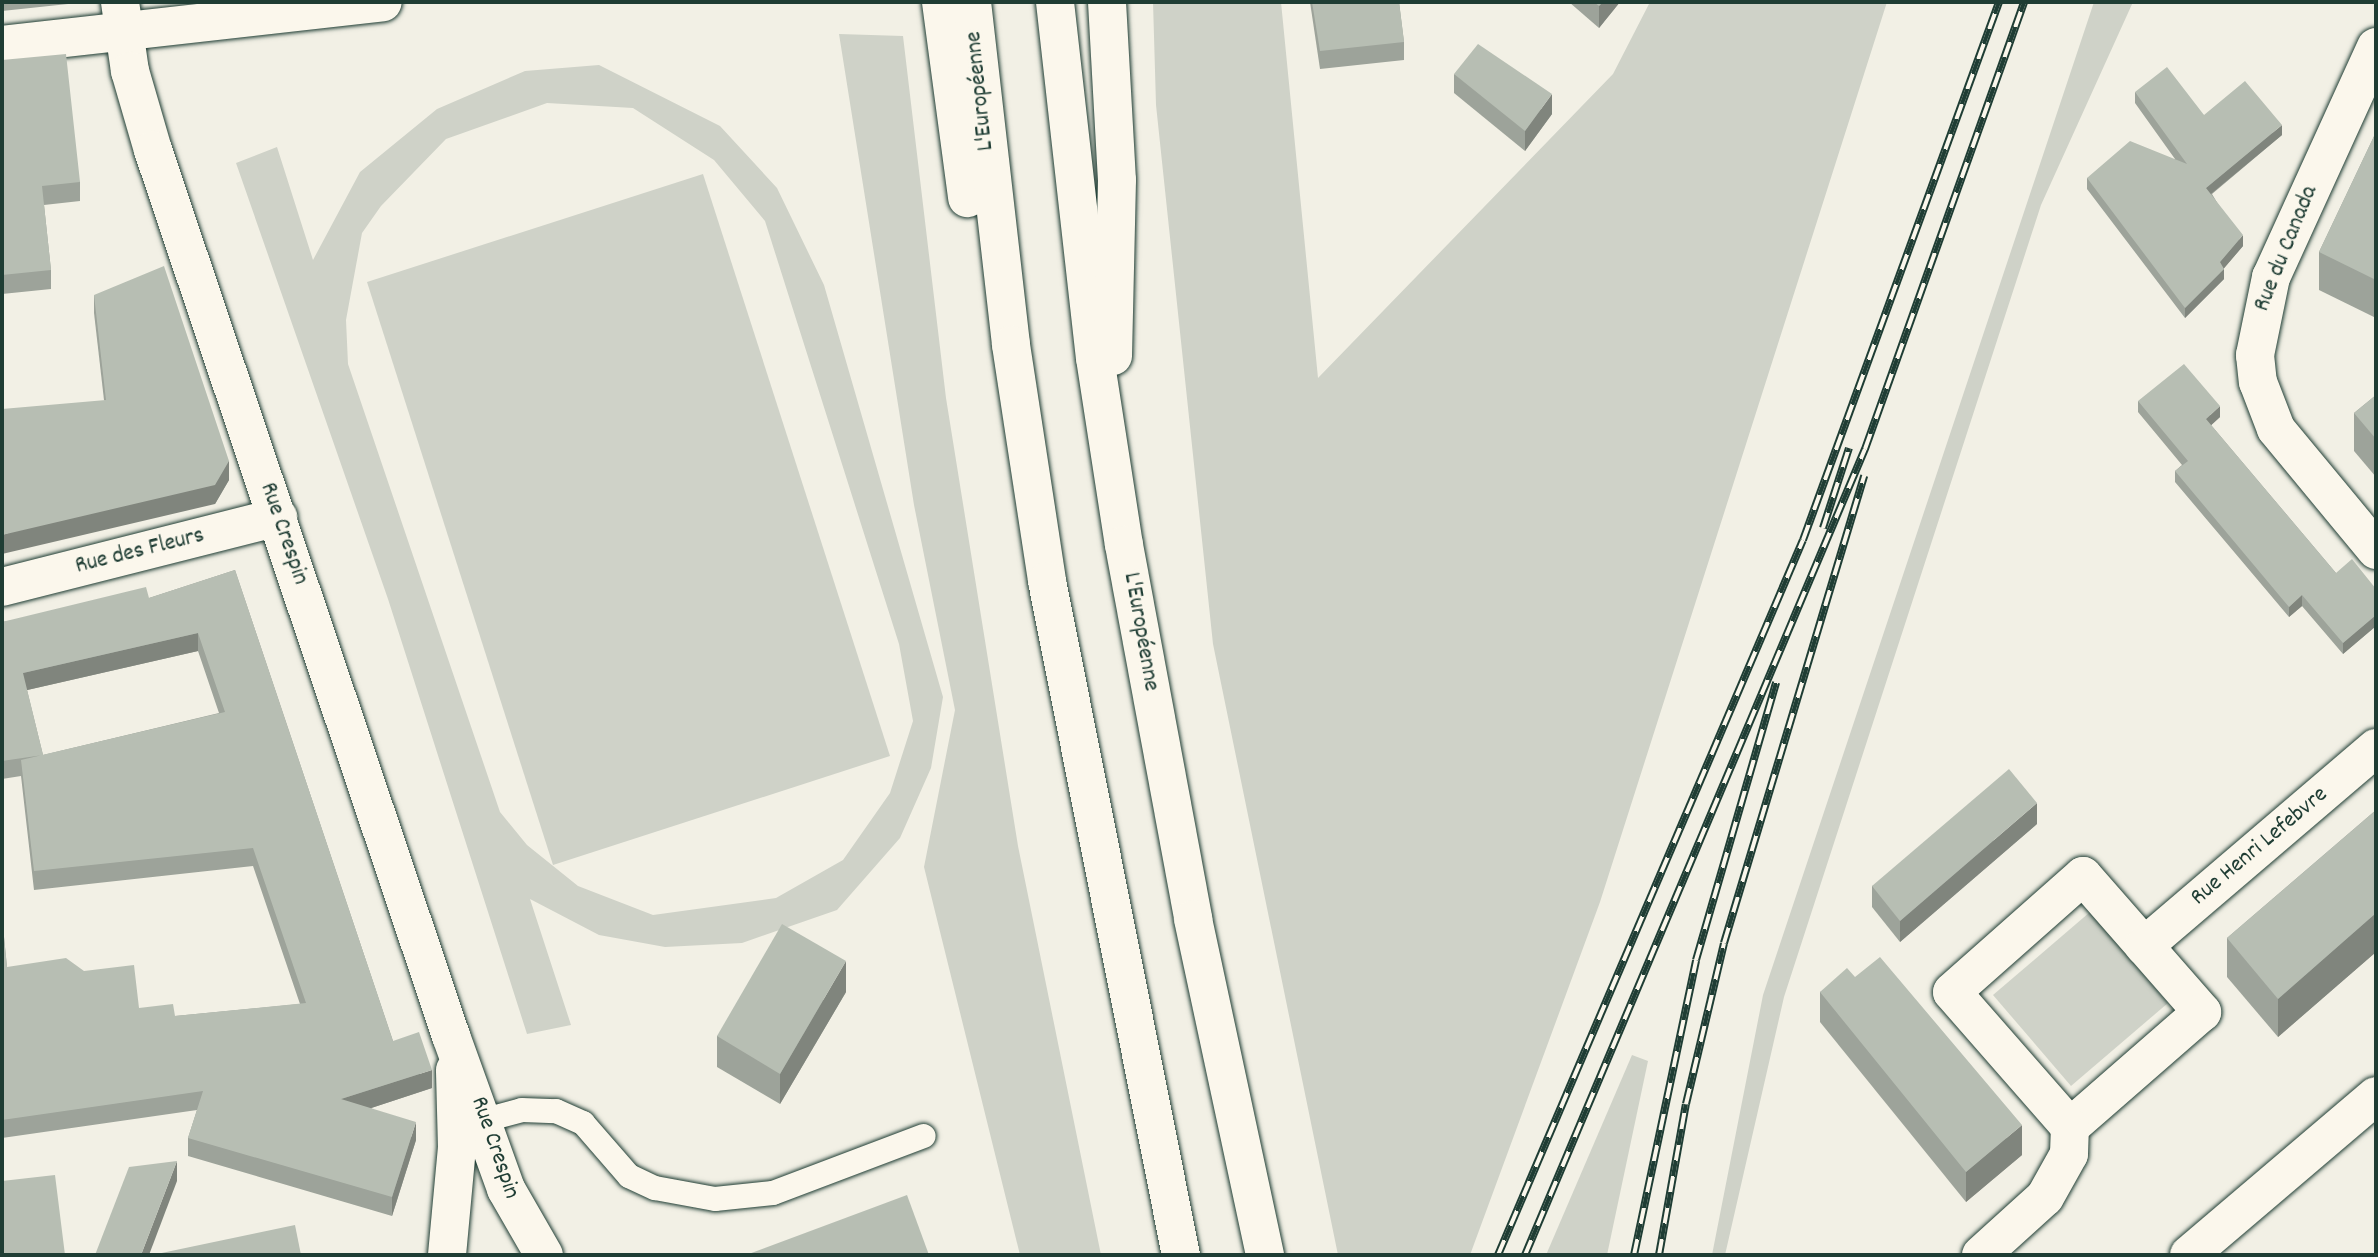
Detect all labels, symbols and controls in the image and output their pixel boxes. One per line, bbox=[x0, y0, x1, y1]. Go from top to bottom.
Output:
street label: L'Européenne bbox=[960, 30, 1002, 152]
street label: Rue du Canada bbox=[2249, 182, 2325, 316]
street label: Rue Crespin bbox=[252, 479, 314, 589]
street label: Rue des Fleurs bbox=[73, 522, 207, 582]
street label: L'Européenne bbox=[1115, 570, 1165, 694]
street label: Rue Henri Lefebvre bbox=[2186, 781, 2334, 913]
street label: Rue Crespin bbox=[463, 1093, 525, 1203]

